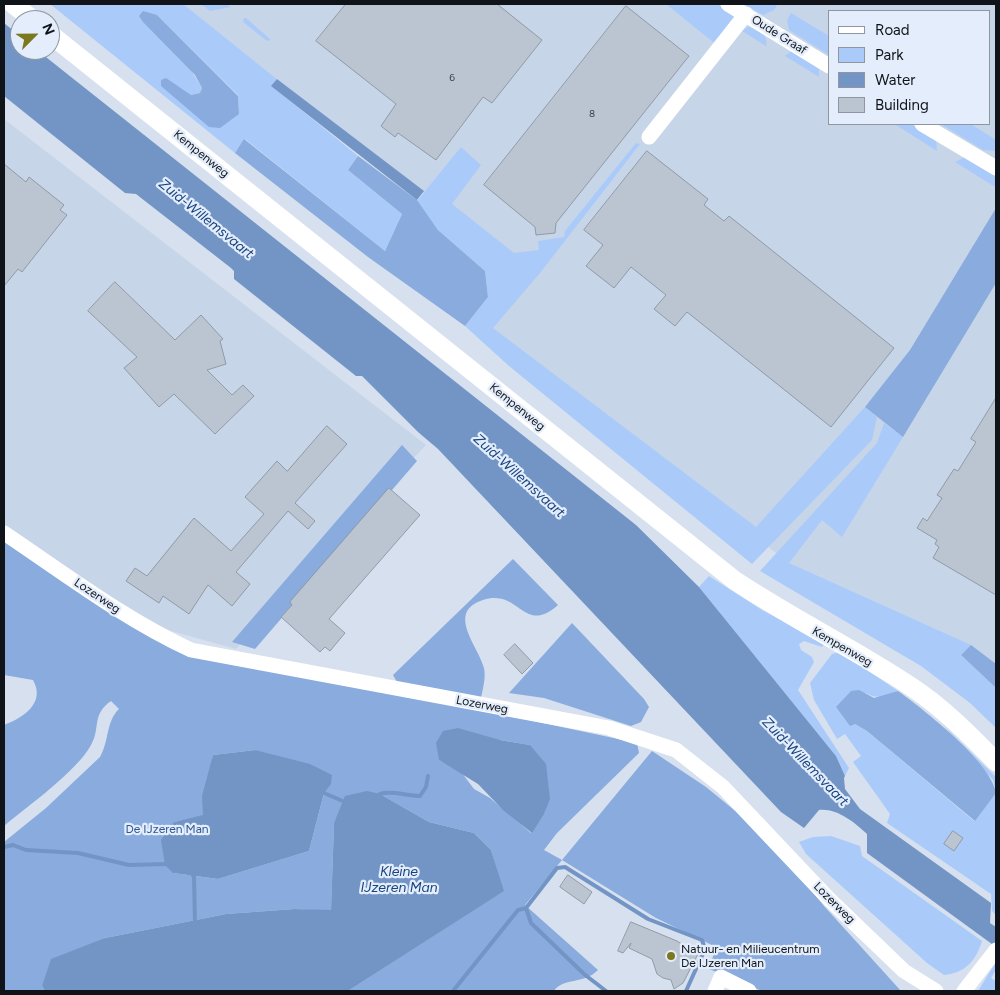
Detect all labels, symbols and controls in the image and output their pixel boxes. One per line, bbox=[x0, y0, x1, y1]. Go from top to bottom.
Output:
north arrow bbox=[10, 10, 60, 60]
legend bbox=[828, 10, 990, 125]
street label: Oude Graaf bbox=[749, 12, 809, 58]
text: N bbox=[38, 21, 58, 38]
text: Road bbox=[875, 21, 910, 39]
text: Park bbox=[875, 46, 904, 64]
text: Water bbox=[875, 71, 915, 89]
house number: 6 bbox=[449, 72, 455, 84]
text: Building bbox=[875, 96, 929, 114]
house number: 8 bbox=[589, 108, 595, 120]
street label: Kempenweg bbox=[170, 127, 232, 181]
water label: Zuid-Willemsvaart bbox=[155, 176, 257, 262]
street label: Kempenweg bbox=[486, 380, 548, 434]
water label: Zuid-Willemsvaart bbox=[470, 431, 568, 521]
street label: Lozerweg bbox=[71, 575, 123, 617]
street label: Kempenweg bbox=[809, 624, 875, 670]
street label: Lozerweg bbox=[455, 693, 509, 717]
water label: Zuid-Willemsvaart bbox=[758, 714, 852, 810]
park label: De IJzeren Man bbox=[126, 822, 208, 836]
water label: Kleine IJzeren Man bbox=[360, 864, 438, 896]
street label: Lozerweg bbox=[810, 879, 858, 927]
place label: Natuur- en Milieucentrum De IJzeren Man bbox=[681, 942, 819, 970]
marker: Natuur- en Milieucentrum De IJzeren Man bbox=[665, 950, 677, 962]

